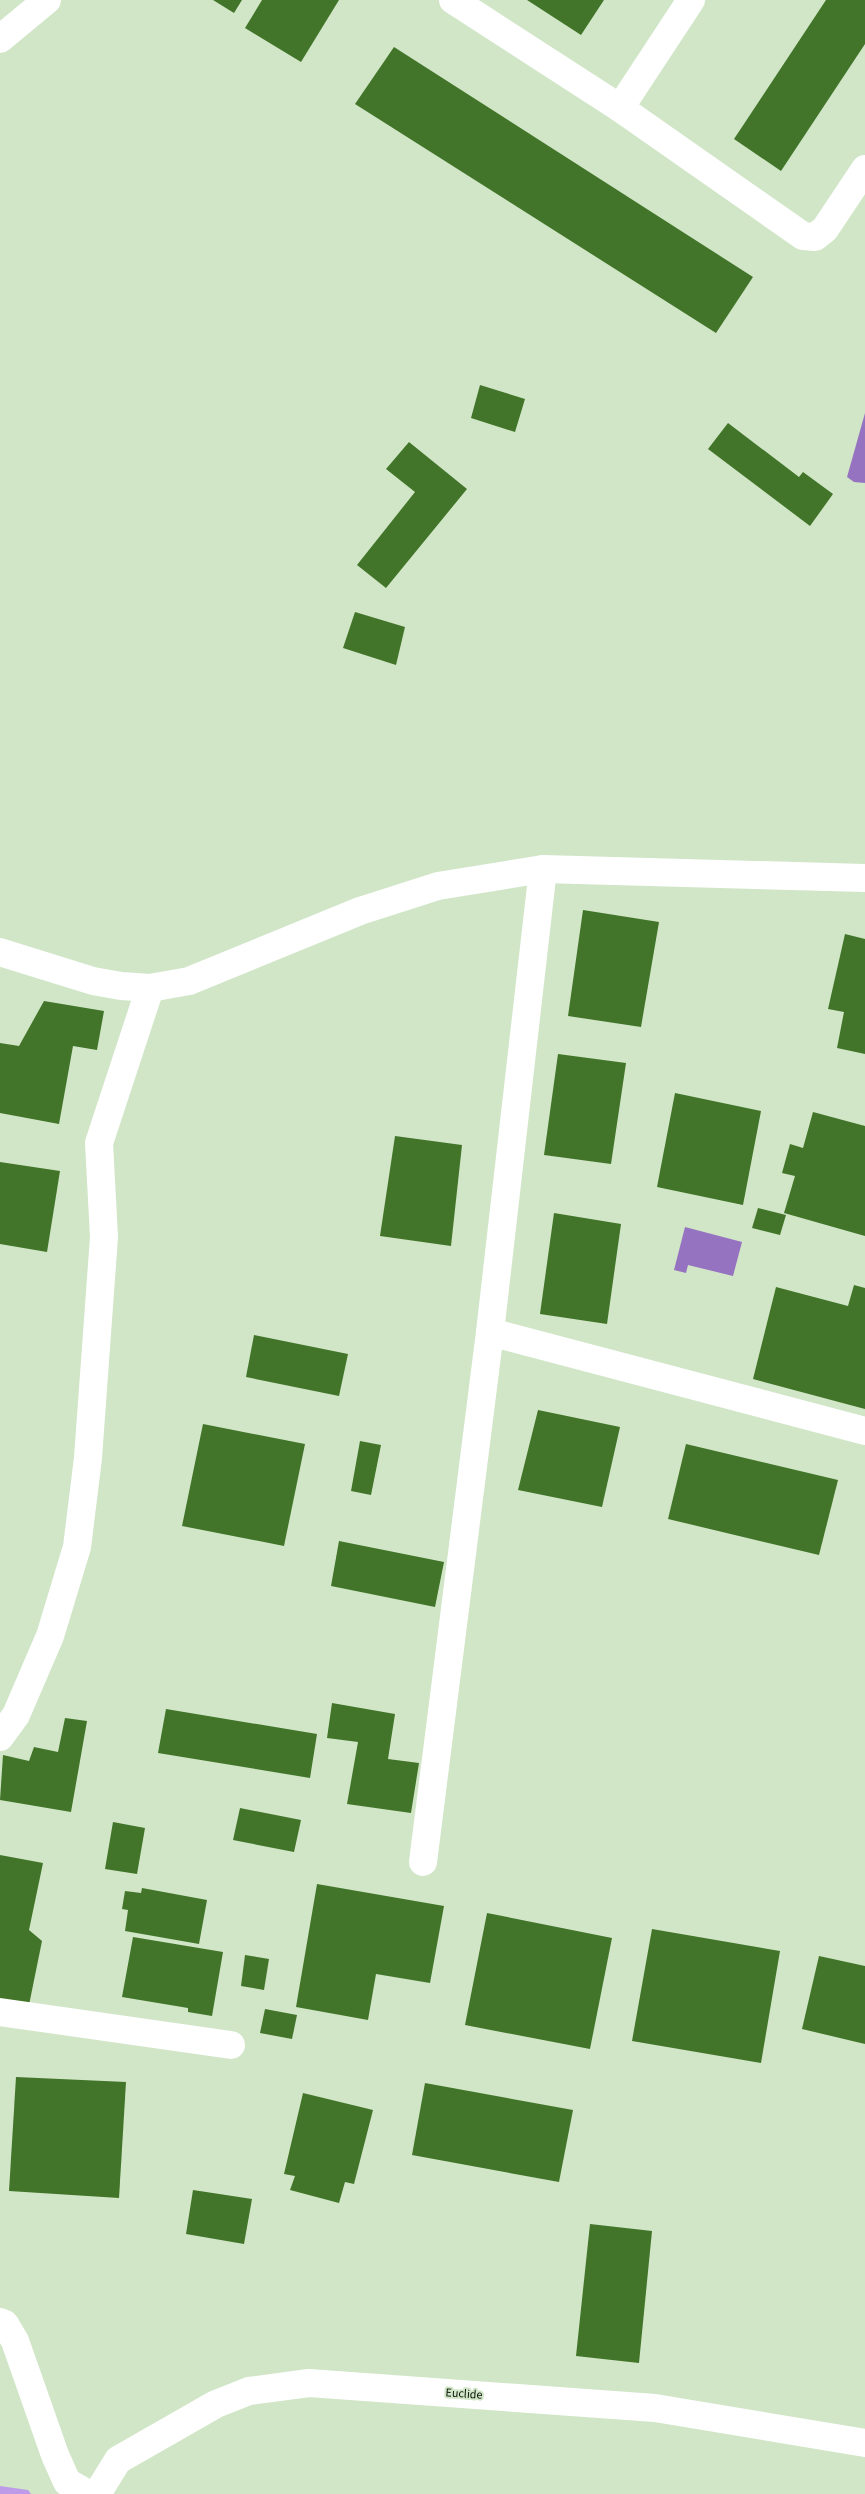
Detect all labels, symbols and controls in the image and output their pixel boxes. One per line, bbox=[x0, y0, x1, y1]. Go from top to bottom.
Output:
street label: Euclide bbox=[445, 2384, 483, 2404]

